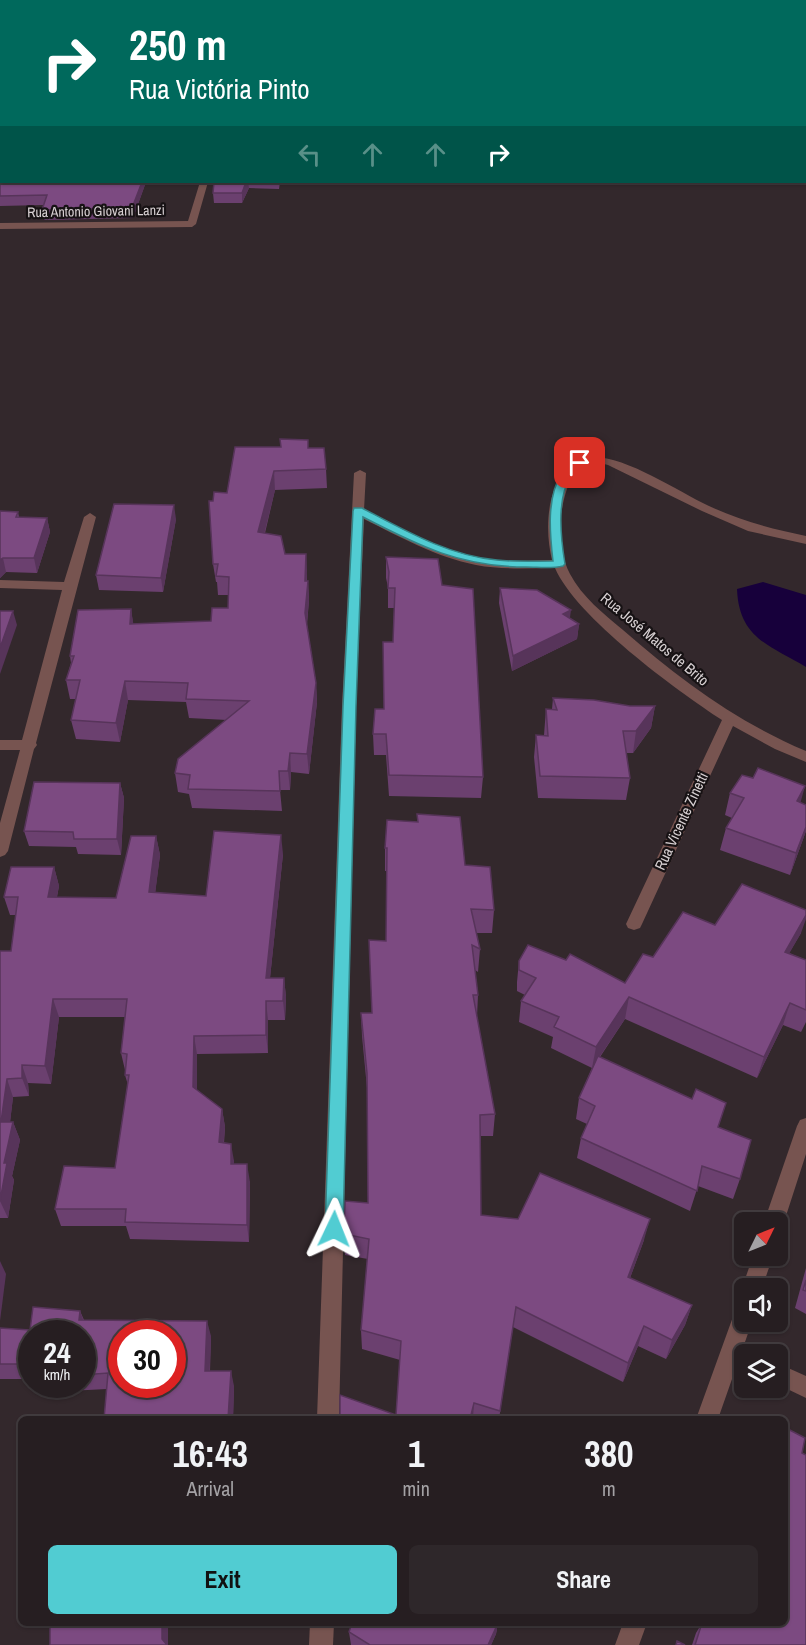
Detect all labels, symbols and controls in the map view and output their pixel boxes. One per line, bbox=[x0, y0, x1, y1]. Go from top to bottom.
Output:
text: 250 m bbox=[129, 17, 227, 73]
icon: right bbox=[30, 24, 108, 102]
text: Rua Victória Pinto bbox=[129, 71, 310, 107]
icon: left bbox=[293, 138, 326, 171]
icon: ahead bbox=[356, 138, 389, 171]
icon: ahead bbox=[419, 138, 452, 171]
icon: right bbox=[482, 138, 515, 171]
street label: Rua Antonio Giovani Lanzi bbox=[27, 201, 165, 221]
pin bbox=[554, 437, 605, 488]
icon: arrive bbox=[563, 446, 596, 479]
street label: Rua José Matos de Brito bbox=[596, 587, 714, 691]
street label: Rua Vicente Zinetti bbox=[649, 769, 713, 873]
position arrow bbox=[302, 1197, 366, 1261]
north arrow bbox=[734, 1212, 788, 1266]
map controls bbox=[734, 1212, 788, 1398]
button: sound bbox=[734, 1278, 788, 1332]
speed limit sign: 30 bbox=[108, 1320, 186, 1398]
text: 24 bbox=[43, 1332, 71, 1372]
button: layers bbox=[734, 1344, 788, 1398]
text: km/h bbox=[44, 1364, 70, 1385]
text: 16:43 bbox=[172, 1430, 248, 1478]
text: 1 bbox=[408, 1430, 424, 1478]
text: 380 bbox=[584, 1430, 634, 1478]
text: Arrival bbox=[187, 1475, 234, 1502]
text: min bbox=[402, 1475, 430, 1502]
text: m bbox=[602, 1475, 616, 1502]
button: Exit bbox=[48, 1545, 397, 1614]
button: Share bbox=[409, 1545, 758, 1614]

